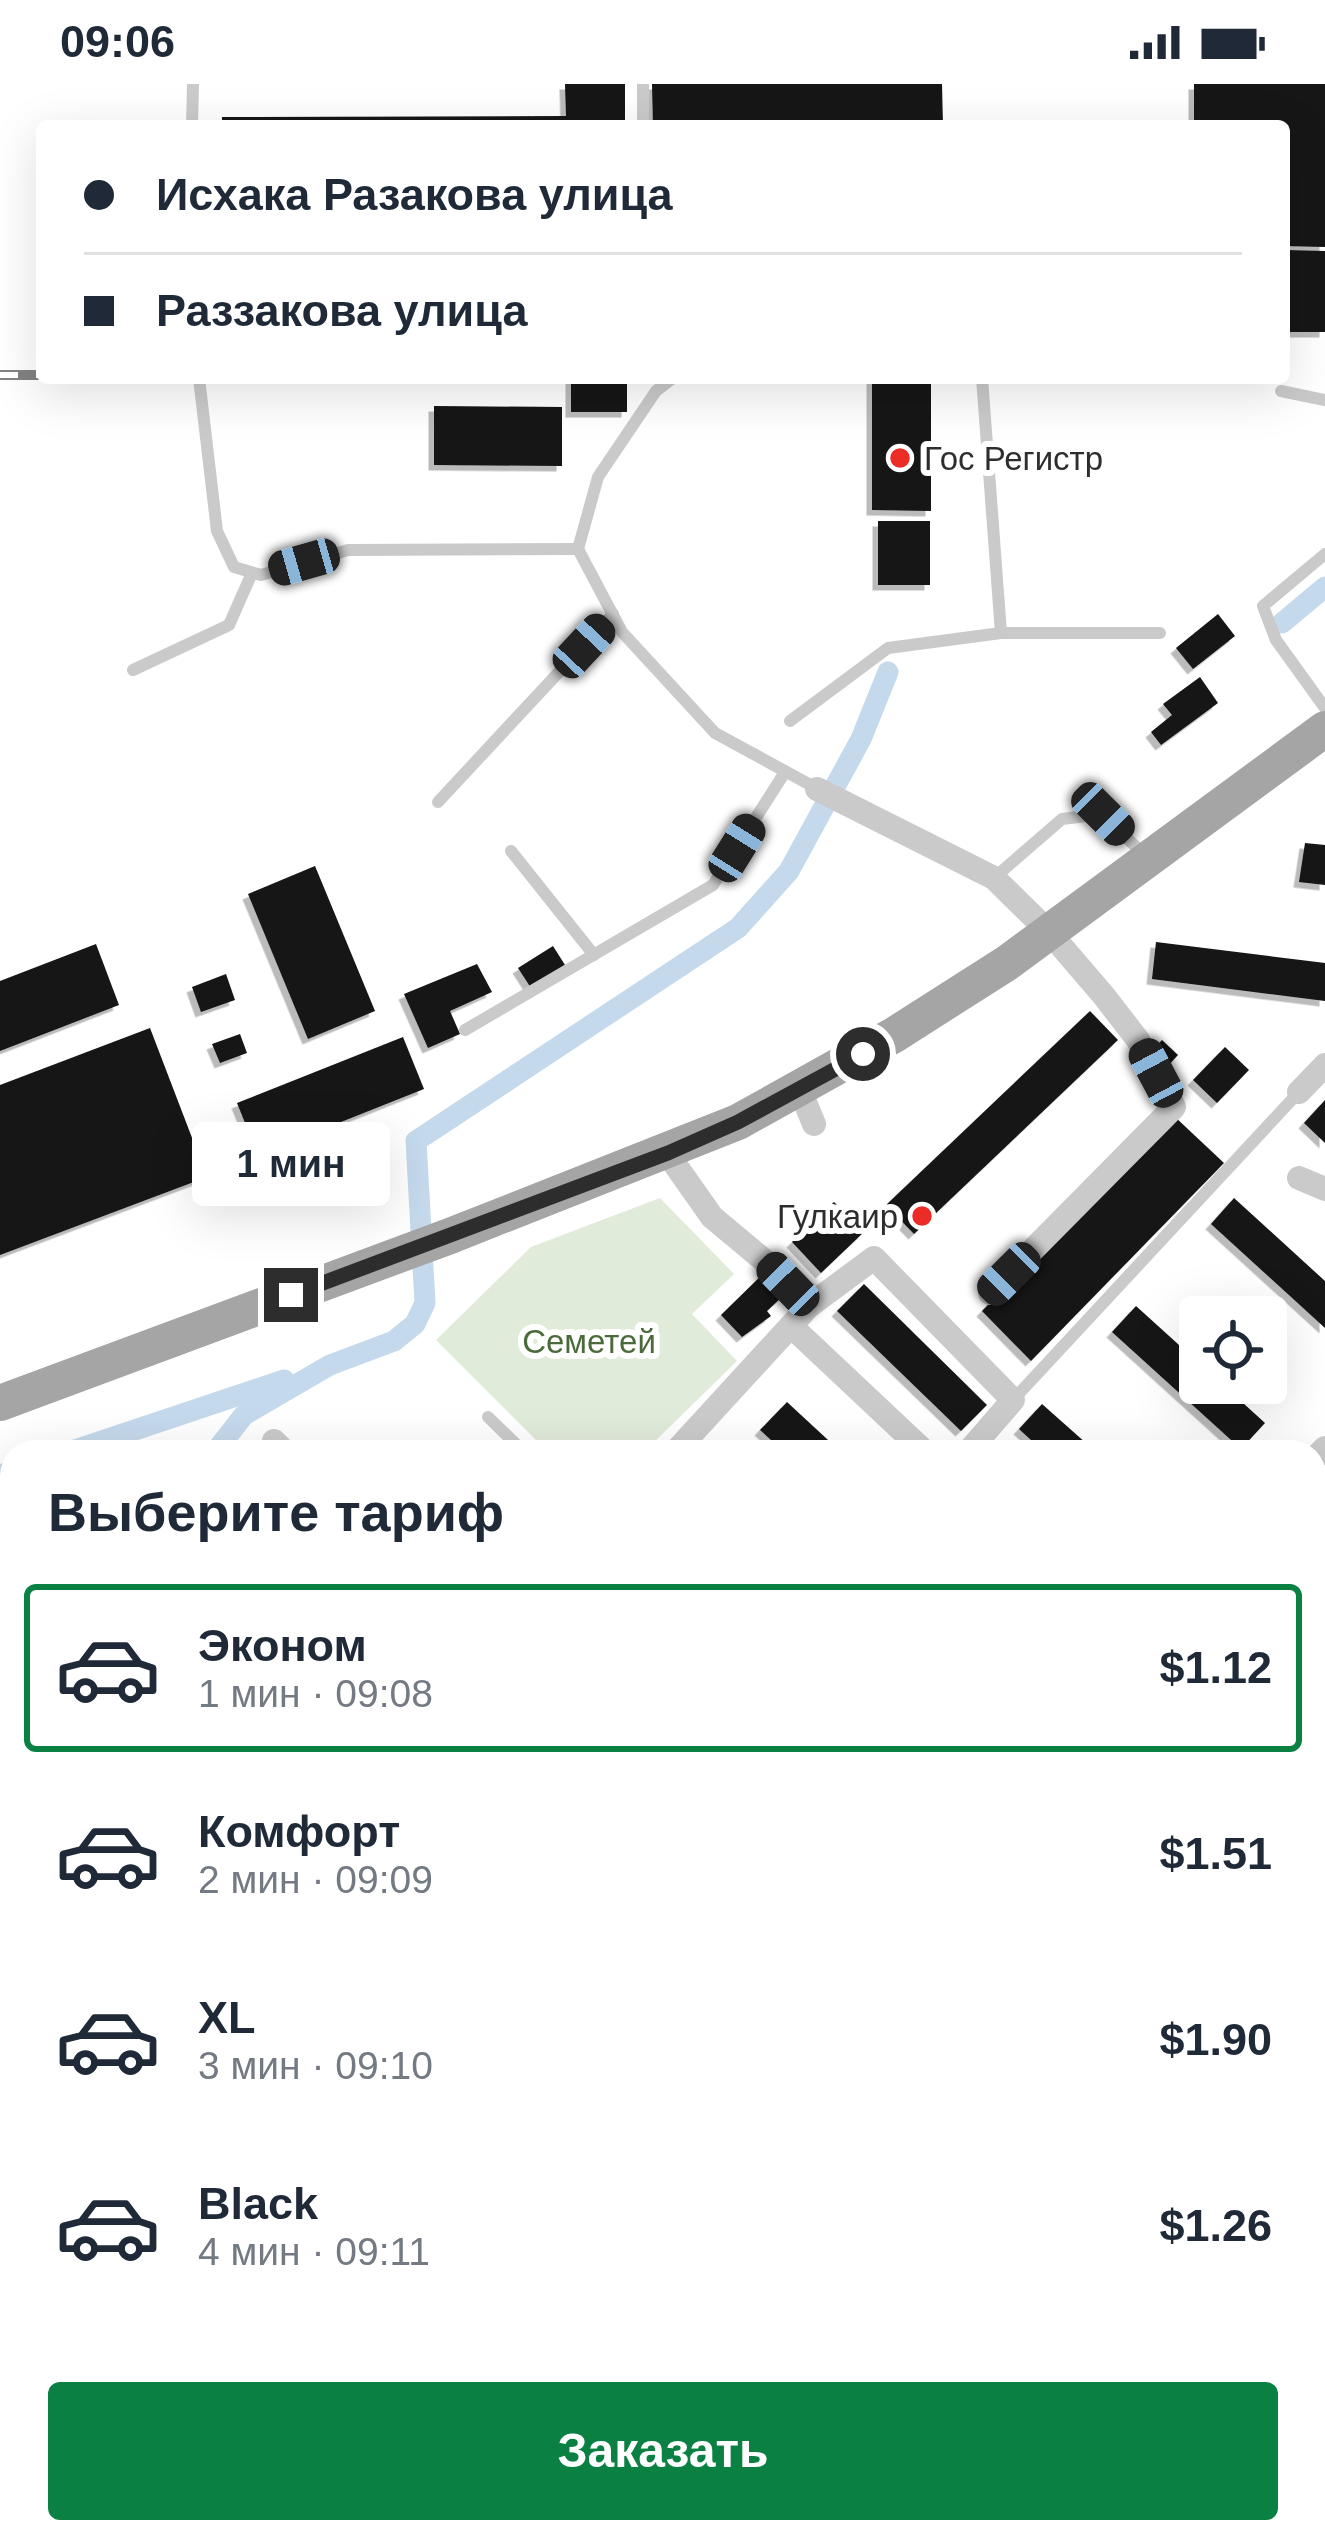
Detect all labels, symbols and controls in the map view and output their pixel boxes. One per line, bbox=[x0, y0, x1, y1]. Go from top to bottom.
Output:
text: 09:06 bbox=[60, 16, 175, 67]
text: Исхака Разакова улица bbox=[156, 169, 673, 220]
text: Раззакова улица bbox=[156, 285, 528, 336]
place label: Гос Регистр bbox=[924, 440, 1103, 477]
marker: Гос Регистр bbox=[887, 445, 913, 471]
car bbox=[264, 535, 344, 589]
car bbox=[546, 607, 622, 685]
car bbox=[1065, 776, 1141, 852]
car bbox=[703, 808, 771, 888]
route start bbox=[836, 1027, 890, 1081]
car bbox=[1123, 1033, 1189, 1113]
callout: 1 мин bbox=[192, 1121, 390, 1205]
text: 1 мин bbox=[237, 1142, 345, 1185]
place label: Гулкаир bbox=[777, 1198, 898, 1235]
marker: Гулкаир bbox=[909, 1203, 935, 1229]
car bbox=[971, 1236, 1047, 1312]
car bbox=[750, 1246, 826, 1322]
route end bbox=[264, 1268, 318, 1322]
map controls bbox=[1179, 1296, 1287, 1404]
button: locate bbox=[1179, 1296, 1287, 1404]
park label: Семетей bbox=[522, 1323, 656, 1360]
text: Выберите тариф bbox=[48, 1482, 504, 1542]
icon: car bbox=[54, 1614, 162, 1722]
text: Эконом bbox=[198, 1620, 367, 1671]
text: $1.12 bbox=[1159, 1642, 1272, 1693]
text: 1 мин · 09:08 bbox=[198, 1672, 433, 1715]
icon: car bbox=[54, 1800, 162, 1908]
text: Комфорт bbox=[198, 1806, 400, 1857]
text: $1.51 bbox=[1159, 1828, 1272, 1879]
text: 2 мин · 09:09 bbox=[198, 1858, 433, 1901]
icon: car bbox=[54, 1986, 162, 2094]
text: XL bbox=[198, 1992, 256, 2043]
text: $1.90 bbox=[1159, 2014, 1272, 2065]
text: 3 мин · 09:10 bbox=[198, 2044, 433, 2087]
icon: car bbox=[54, 2172, 162, 2280]
text: Black bbox=[198, 2178, 318, 2229]
text: $1.26 bbox=[1159, 2200, 1272, 2251]
text: 4 мин · 09:11 bbox=[198, 2230, 430, 2273]
button: Заказать bbox=[48, 2382, 1278, 2520]

